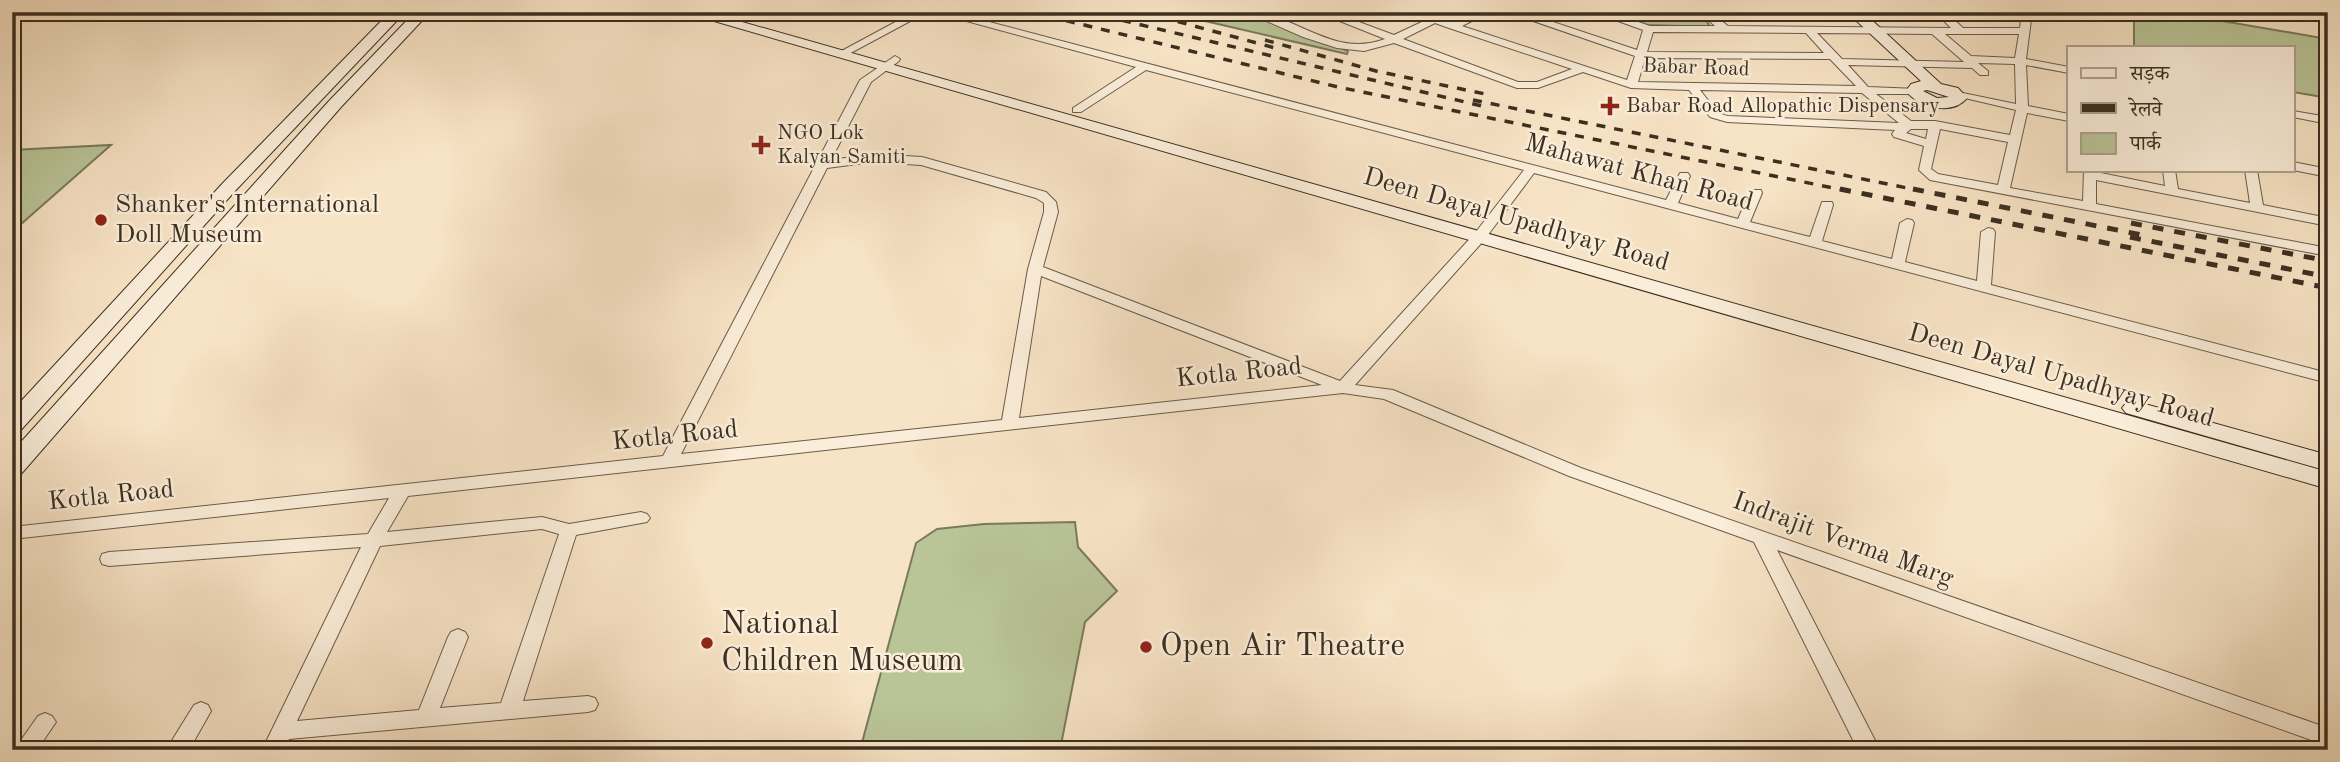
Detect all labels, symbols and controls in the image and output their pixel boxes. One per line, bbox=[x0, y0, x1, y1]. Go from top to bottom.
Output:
legend bbox=[2067, 46, 2294, 172]
street label: Babar Road bbox=[1642, 56, 1750, 80]
text: सड़क bbox=[2129, 64, 2170, 85]
marker: Babar Road Allopathic Dispensary bbox=[1600, 96, 1620, 116]
place label: Babar Road Allopathic Dispensary bbox=[1626, 96, 1940, 117]
text: रेलवे bbox=[2127, 97, 2164, 121]
place label: NGO Lok Kalyan Samiti bbox=[777, 123, 906, 168]
street label: Mahawat Khan Road bbox=[1522, 130, 1756, 216]
text: पार्क bbox=[2129, 131, 2162, 155]
marker: NGO Lok Kalyan Samiti bbox=[751, 135, 771, 155]
street label: Deen Dayal Upadhyay Road bbox=[1360, 164, 1672, 276]
place label: Shanker's International Doll Museum bbox=[115, 192, 379, 248]
marker: Shanker's International Doll Museum bbox=[93, 212, 109, 228]
street label: Deen Dayal Upadhyay Road bbox=[1905, 320, 2217, 432]
street label: Kotla Road bbox=[1175, 353, 1303, 393]
street label: Kotla Road bbox=[611, 416, 739, 456]
street label: Kotla Road bbox=[47, 476, 175, 516]
street label: Indrajit Verma Marg bbox=[1729, 488, 1957, 592]
place label: National Children Museum bbox=[721, 609, 963, 678]
place label: Open Air Theatre bbox=[1160, 631, 1405, 663]
marker: National Children Museum bbox=[699, 635, 715, 651]
marker: Open Air Theatre bbox=[1138, 639, 1154, 655]

